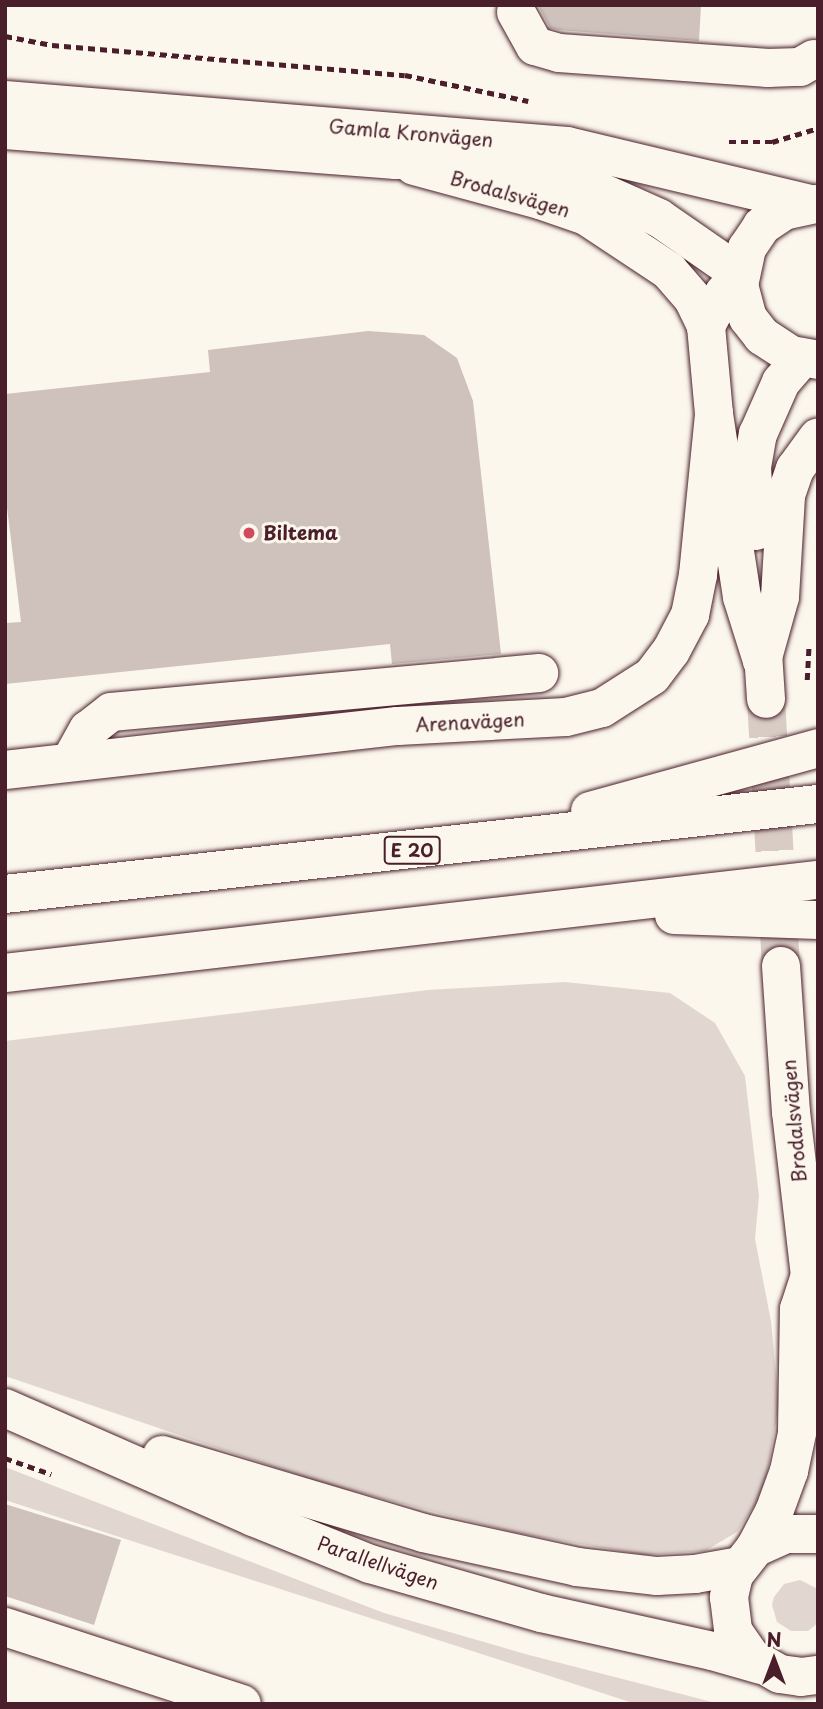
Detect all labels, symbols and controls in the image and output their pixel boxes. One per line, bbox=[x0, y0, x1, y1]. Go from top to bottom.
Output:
street label: Gamla Kronvägen bbox=[328, 114, 494, 152]
street label: Brodalsvägen bbox=[448, 166, 572, 222]
place label: Biltema bbox=[263, 522, 338, 544]
marker: Biltema bbox=[241, 525, 257, 541]
street label: Arenavägen bbox=[415, 708, 525, 736]
road number: E 20 bbox=[382, 836, 442, 864]
street label: Brodalsvägen bbox=[777, 1059, 811, 1183]
street label: Parallellvägen bbox=[315, 1532, 441, 1594]
north arrow bbox=[739, 1625, 809, 1695]
text: N bbox=[766, 1625, 782, 1653]

